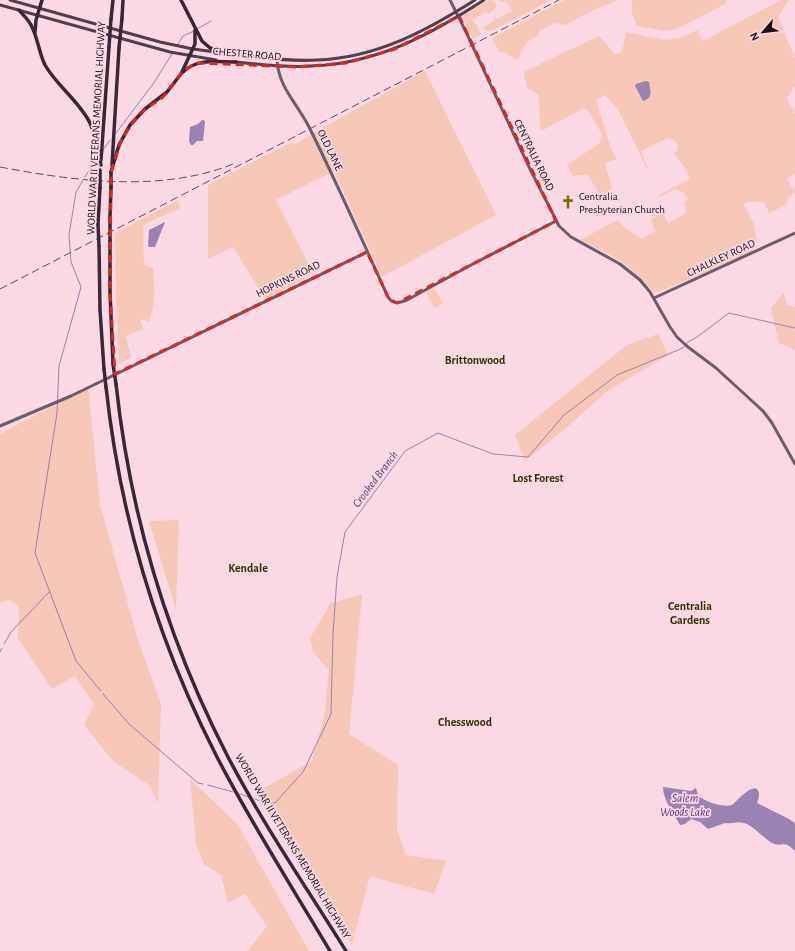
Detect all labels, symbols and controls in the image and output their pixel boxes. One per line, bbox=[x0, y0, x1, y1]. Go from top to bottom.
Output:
north arrow bbox=[743, 12, 783, 52]
street label: WORLD WAR II VETERANS MEMORIAL HIGHWAY bbox=[85, 21, 107, 235]
text: N bbox=[748, 30, 761, 42]
street label: CHESTER ROAD bbox=[212, 46, 282, 62]
street label: CENTRALIA ROAD bbox=[512, 117, 556, 193]
street label: OLD LANE bbox=[315, 128, 345, 173]
place label: Centralia Presbyterian Church bbox=[579, 191, 665, 215]
church icon: Centralia Presbyterian Church bbox=[560, 194, 576, 210]
street label: CHALKLEY ROAD bbox=[685, 237, 757, 279]
street label: HOPKINS ROAD bbox=[254, 259, 322, 299]
district label: Brittonwood bbox=[445, 354, 506, 366]
water label: Crooked Branch bbox=[350, 449, 400, 509]
district label: Lost Forest bbox=[512, 472, 564, 484]
district label: Kendale bbox=[228, 562, 268, 574]
district label: Centralia Gardens bbox=[668, 600, 712, 626]
district label: Chesswood bbox=[438, 716, 493, 728]
street label: WORLD WAR II VETERANS MEMORIAL HIGHWAY bbox=[233, 752, 353, 941]
water label: Salem Woods Lake bbox=[660, 792, 711, 818]

